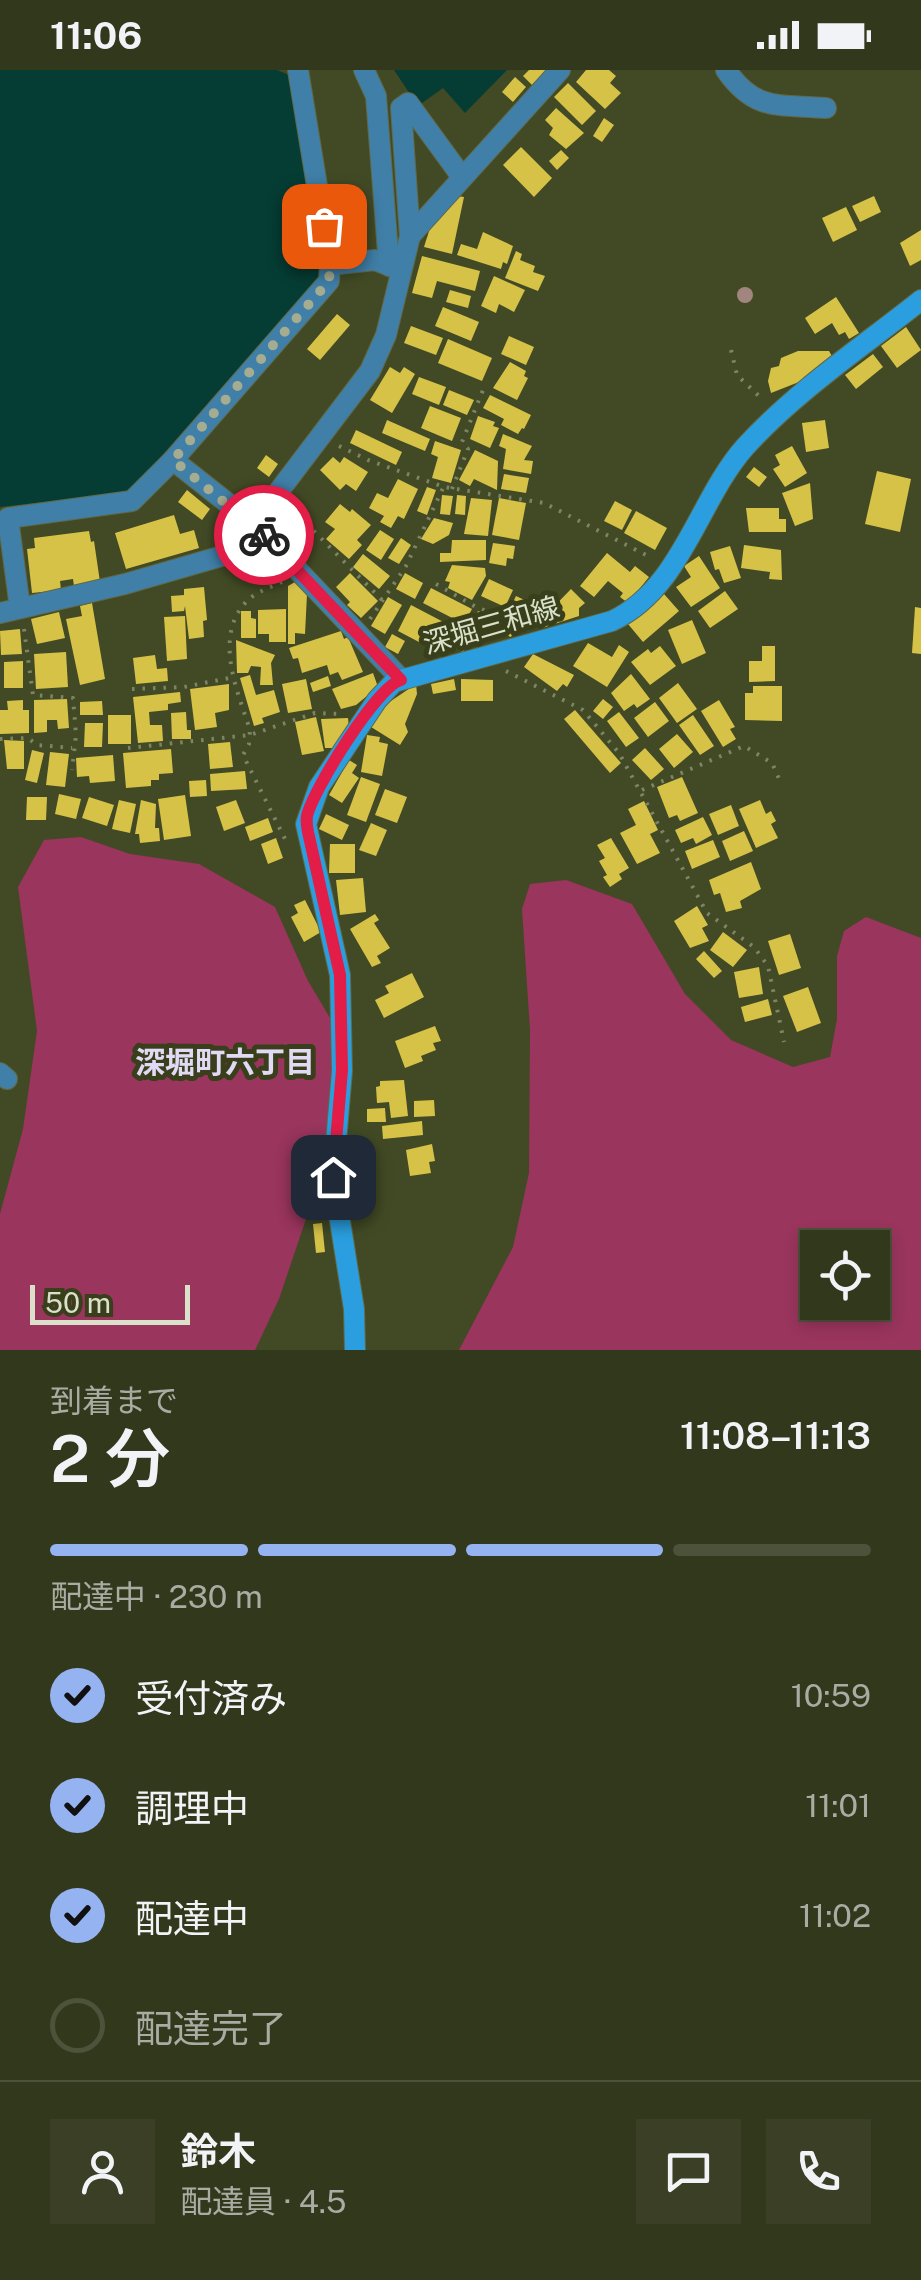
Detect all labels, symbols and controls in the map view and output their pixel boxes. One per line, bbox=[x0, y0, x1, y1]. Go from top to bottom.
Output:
text: 11:06 bbox=[50, 13, 142, 58]
pin bbox=[282, 184, 367, 269]
icon: bag bbox=[297, 199, 352, 254]
courier bbox=[214, 485, 314, 585]
icon: bike bbox=[237, 508, 292, 563]
street label: 深堀三和線 bbox=[419, 589, 563, 660]
district label: 深堀町六丁目 bbox=[135, 1044, 315, 1080]
pin bbox=[291, 1135, 376, 1220]
icon: home bbox=[306, 1150, 361, 1205]
map controls bbox=[800, 1230, 890, 1320]
button: locate bbox=[800, 1230, 890, 1320]
scale bar bbox=[30, 1280, 190, 1324]
text: 50 m bbox=[45, 1286, 111, 1319]
text: 到着まで bbox=[50, 1382, 178, 1419]
text: 11:08–11:13 bbox=[680, 1413, 871, 1458]
text: 2 分 bbox=[50, 1420, 170, 1497]
text: 配達中 · 230 m bbox=[50, 1578, 263, 1615]
icon: check bbox=[50, 1668, 105, 1723]
text: 受付済み bbox=[135, 1676, 287, 1721]
text: 10:59 bbox=[791, 1677, 871, 1714]
icon: check bbox=[50, 1778, 105, 1833]
text: 調理中 bbox=[135, 1786, 249, 1831]
text: 11:01 bbox=[805, 1787, 871, 1824]
icon: check bbox=[50, 1888, 105, 1943]
text: 配達中 bbox=[135, 1896, 249, 1941]
text: 11:02 bbox=[799, 1897, 871, 1934]
text: 配達完了 bbox=[135, 2006, 287, 2051]
button: person bbox=[50, 2119, 155, 2224]
button: chat bbox=[636, 2119, 741, 2224]
button: phone bbox=[766, 2119, 871, 2224]
text: 鈴木 bbox=[180, 2129, 256, 2174]
text: 配達員 · 4.5 bbox=[180, 2183, 347, 2220]

